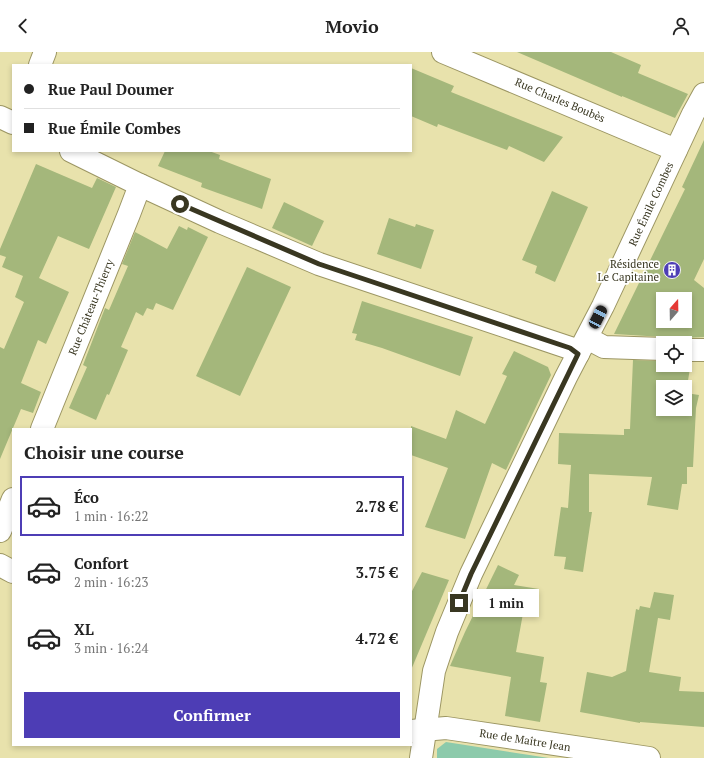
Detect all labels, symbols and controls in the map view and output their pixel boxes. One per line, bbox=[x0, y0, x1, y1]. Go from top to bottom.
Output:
text: Movio bbox=[325, 14, 379, 38]
icon: back bbox=[12, 15, 34, 37]
icon: person bbox=[670, 15, 692, 37]
street label: Rue Charles Boubès bbox=[513, 75, 607, 125]
text: Rue Paul Doumer bbox=[48, 79, 174, 99]
text: Rue Émile Combes bbox=[48, 118, 181, 138]
street label: Rue Émile Combes bbox=[625, 160, 677, 248]
route start bbox=[171, 195, 189, 213]
street label: Rue Château-Thierry bbox=[65, 257, 117, 357]
place label: Résidence Le Capitaine bbox=[598, 257, 659, 284]
building icon: Résidence Le Capitaine bbox=[662, 260, 682, 280]
north arrow bbox=[656, 292, 692, 328]
map controls bbox=[656, 292, 692, 416]
car bbox=[587, 304, 609, 330]
button: locate bbox=[656, 336, 692, 372]
button: layers bbox=[656, 380, 692, 416]
text: Choisir une course bbox=[24, 440, 184, 464]
text: Éco bbox=[74, 487, 99, 507]
icon: car bbox=[26, 488, 62, 524]
text: 2.78 € bbox=[356, 496, 398, 516]
text: 1 min · 16:22 bbox=[74, 507, 148, 525]
text: Confort bbox=[74, 553, 129, 573]
icon: car bbox=[26, 554, 62, 590]
text: 3.75 € bbox=[356, 562, 398, 582]
text: 2 min · 16:23 bbox=[74, 573, 148, 591]
callout: 1 min bbox=[473, 589, 539, 617]
route end bbox=[450, 594, 468, 612]
text: 1 min bbox=[488, 594, 524, 612]
text: XL bbox=[74, 619, 94, 639]
icon: car bbox=[26, 620, 62, 656]
text: 4.72 € bbox=[356, 628, 398, 648]
text: 3 min · 16:24 bbox=[74, 639, 148, 657]
button: Confirmer bbox=[24, 692, 400, 738]
street label: Rue de Maître Jean bbox=[478, 726, 572, 754]

